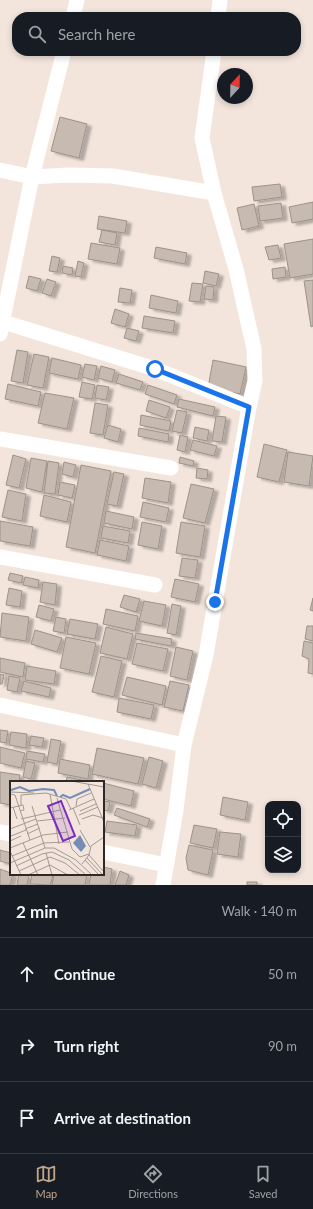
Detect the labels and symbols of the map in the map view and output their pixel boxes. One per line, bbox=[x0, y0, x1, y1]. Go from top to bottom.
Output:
north arrow bbox=[217, 68, 253, 104]
route start bbox=[146, 360, 164, 378]
route end bbox=[206, 593, 224, 611]
inset map bbox=[10, 781, 104, 875]

